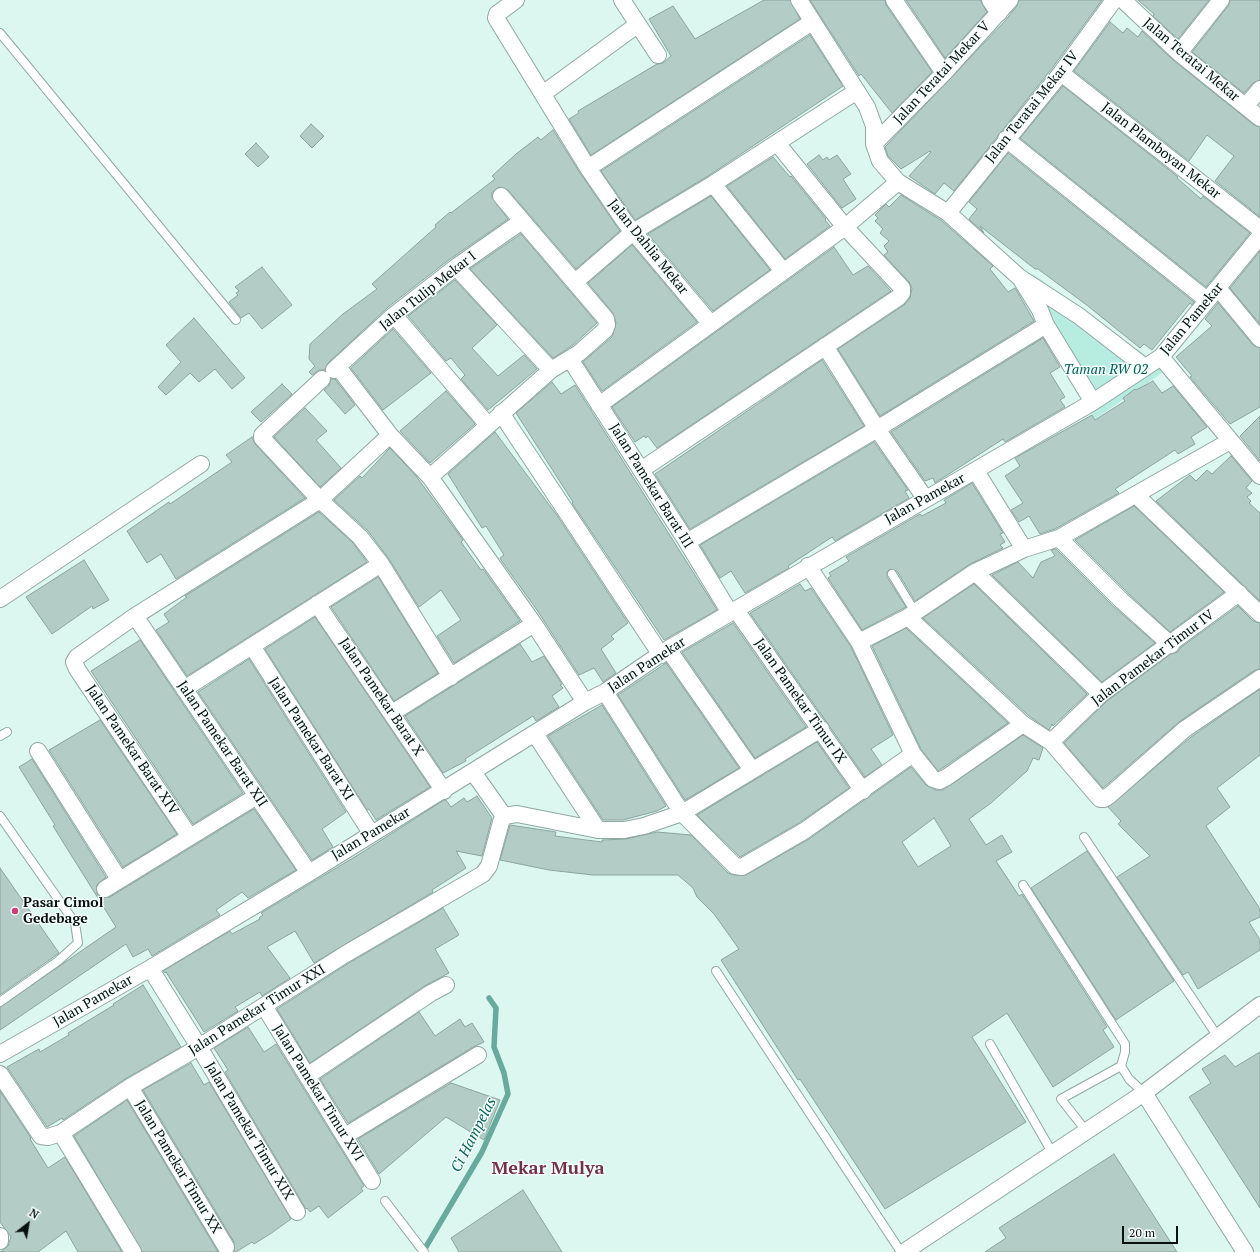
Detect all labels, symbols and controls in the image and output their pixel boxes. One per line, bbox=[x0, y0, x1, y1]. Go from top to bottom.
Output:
street label: Jalan Teratai Mekar bbox=[1139, 15, 1243, 105]
street label: Jalan Teratai Mekar V bbox=[890, 18, 994, 128]
street label: Jalan Teratai Mekar IV bbox=[982, 48, 1082, 166]
street label: Jalan Plamboyan Mekar bbox=[1098, 99, 1224, 203]
street label: Jalan Dahlia Mekar bbox=[604, 196, 692, 298]
street label: Jalan Tulip Mekar I bbox=[376, 248, 480, 334]
street label: Jalan Pamekar bbox=[1157, 279, 1227, 359]
park label: Taman RW 02 bbox=[1064, 362, 1148, 378]
street label: Jalan Pamekar Barat III bbox=[606, 421, 696, 551]
street label: Jalan Pamekar bbox=[882, 470, 968, 528]
street label: Jalan Pamekar Timur IV bbox=[1089, 607, 1217, 709]
street label: Jalan Pamekar bbox=[605, 634, 689, 696]
street label: Jalan Pamekar Barat X bbox=[335, 635, 427, 759]
street label: Jalan Pamekar Timur IX bbox=[751, 635, 849, 767]
street label: Jalan Pamekar Barat XI bbox=[265, 674, 357, 804]
street label: Jalan Pamekar Barat XII bbox=[174, 678, 270, 810]
street label: Jalan Pamekar Barat XIV bbox=[82, 682, 182, 818]
street label: Jalan Pamekar bbox=[329, 804, 413, 864]
place label: Pasar Cimol Gedebage bbox=[23, 895, 103, 928]
marker: Pasar Cimol Gedebage bbox=[10, 906, 20, 916]
street label: Jalan Pamekar Timur XXI bbox=[186, 961, 328, 1059]
street label: Jalan Pamekar bbox=[50, 971, 136, 1031]
street label: Jalan Pamekar Timur XVI bbox=[269, 1022, 367, 1164]
street label: Jalan Pamekar Timur XIX bbox=[201, 1059, 297, 1203]
water label: Ci Hampelas bbox=[447, 1095, 501, 1175]
street label: Jalan Pamekar Timur XX bbox=[131, 1097, 225, 1237]
district label: Mekar Mulya bbox=[492, 1158, 604, 1180]
north arrow bbox=[8, 1204, 48, 1244]
text: N bbox=[27, 1206, 41, 1222]
scale bar bbox=[1124, 1218, 1180, 1244]
text: 20 m bbox=[1129, 1225, 1155, 1240]

